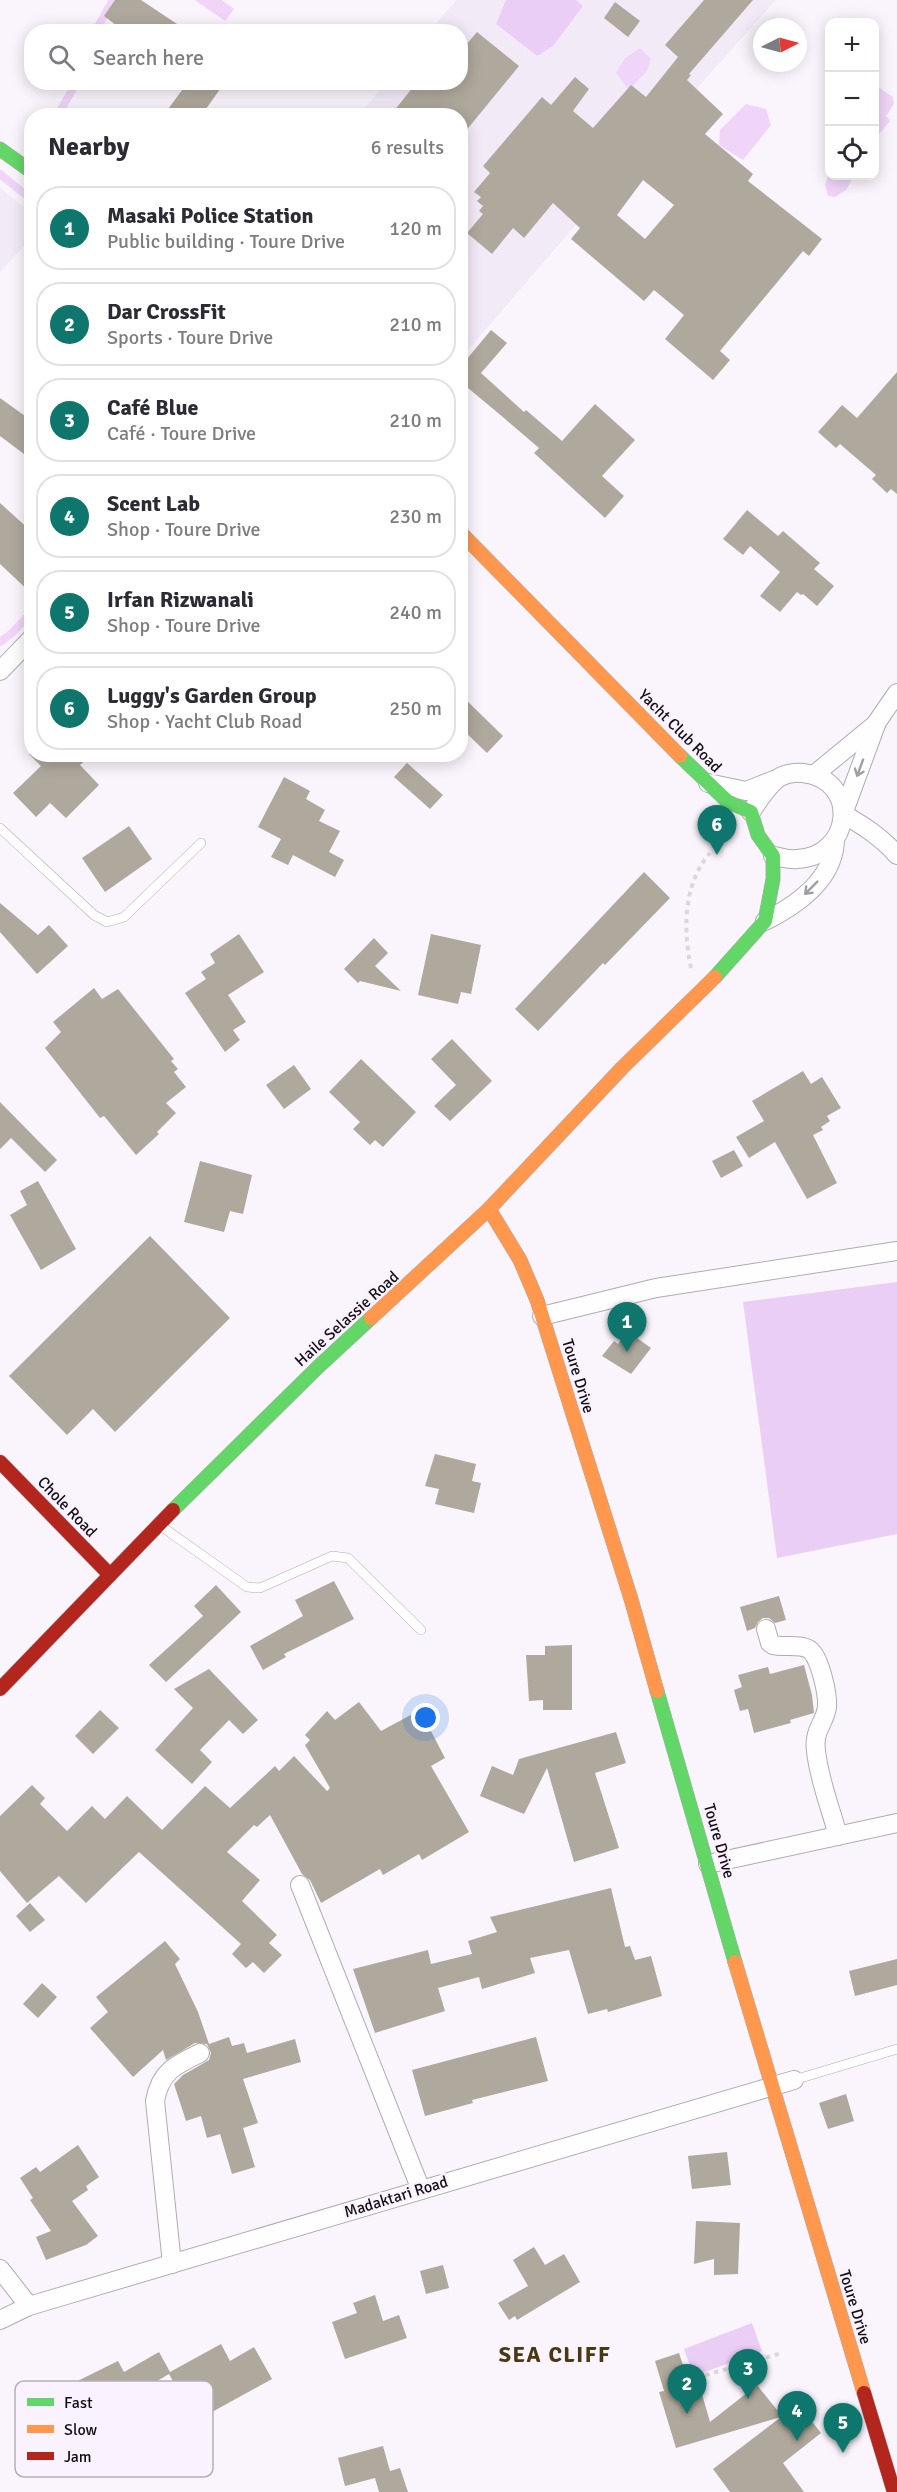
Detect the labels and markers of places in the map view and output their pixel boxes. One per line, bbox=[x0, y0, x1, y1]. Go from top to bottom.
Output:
pin: 6 bbox=[698, 806, 736, 855]
pin: 1 bbox=[608, 1302, 646, 1352]
pin: 3 bbox=[728, 2350, 768, 2399]
pin: 2 bbox=[668, 2364, 706, 2414]
pin: 4 bbox=[778, 2392, 816, 2441]
pin: 5 bbox=[824, 2404, 862, 2453]

